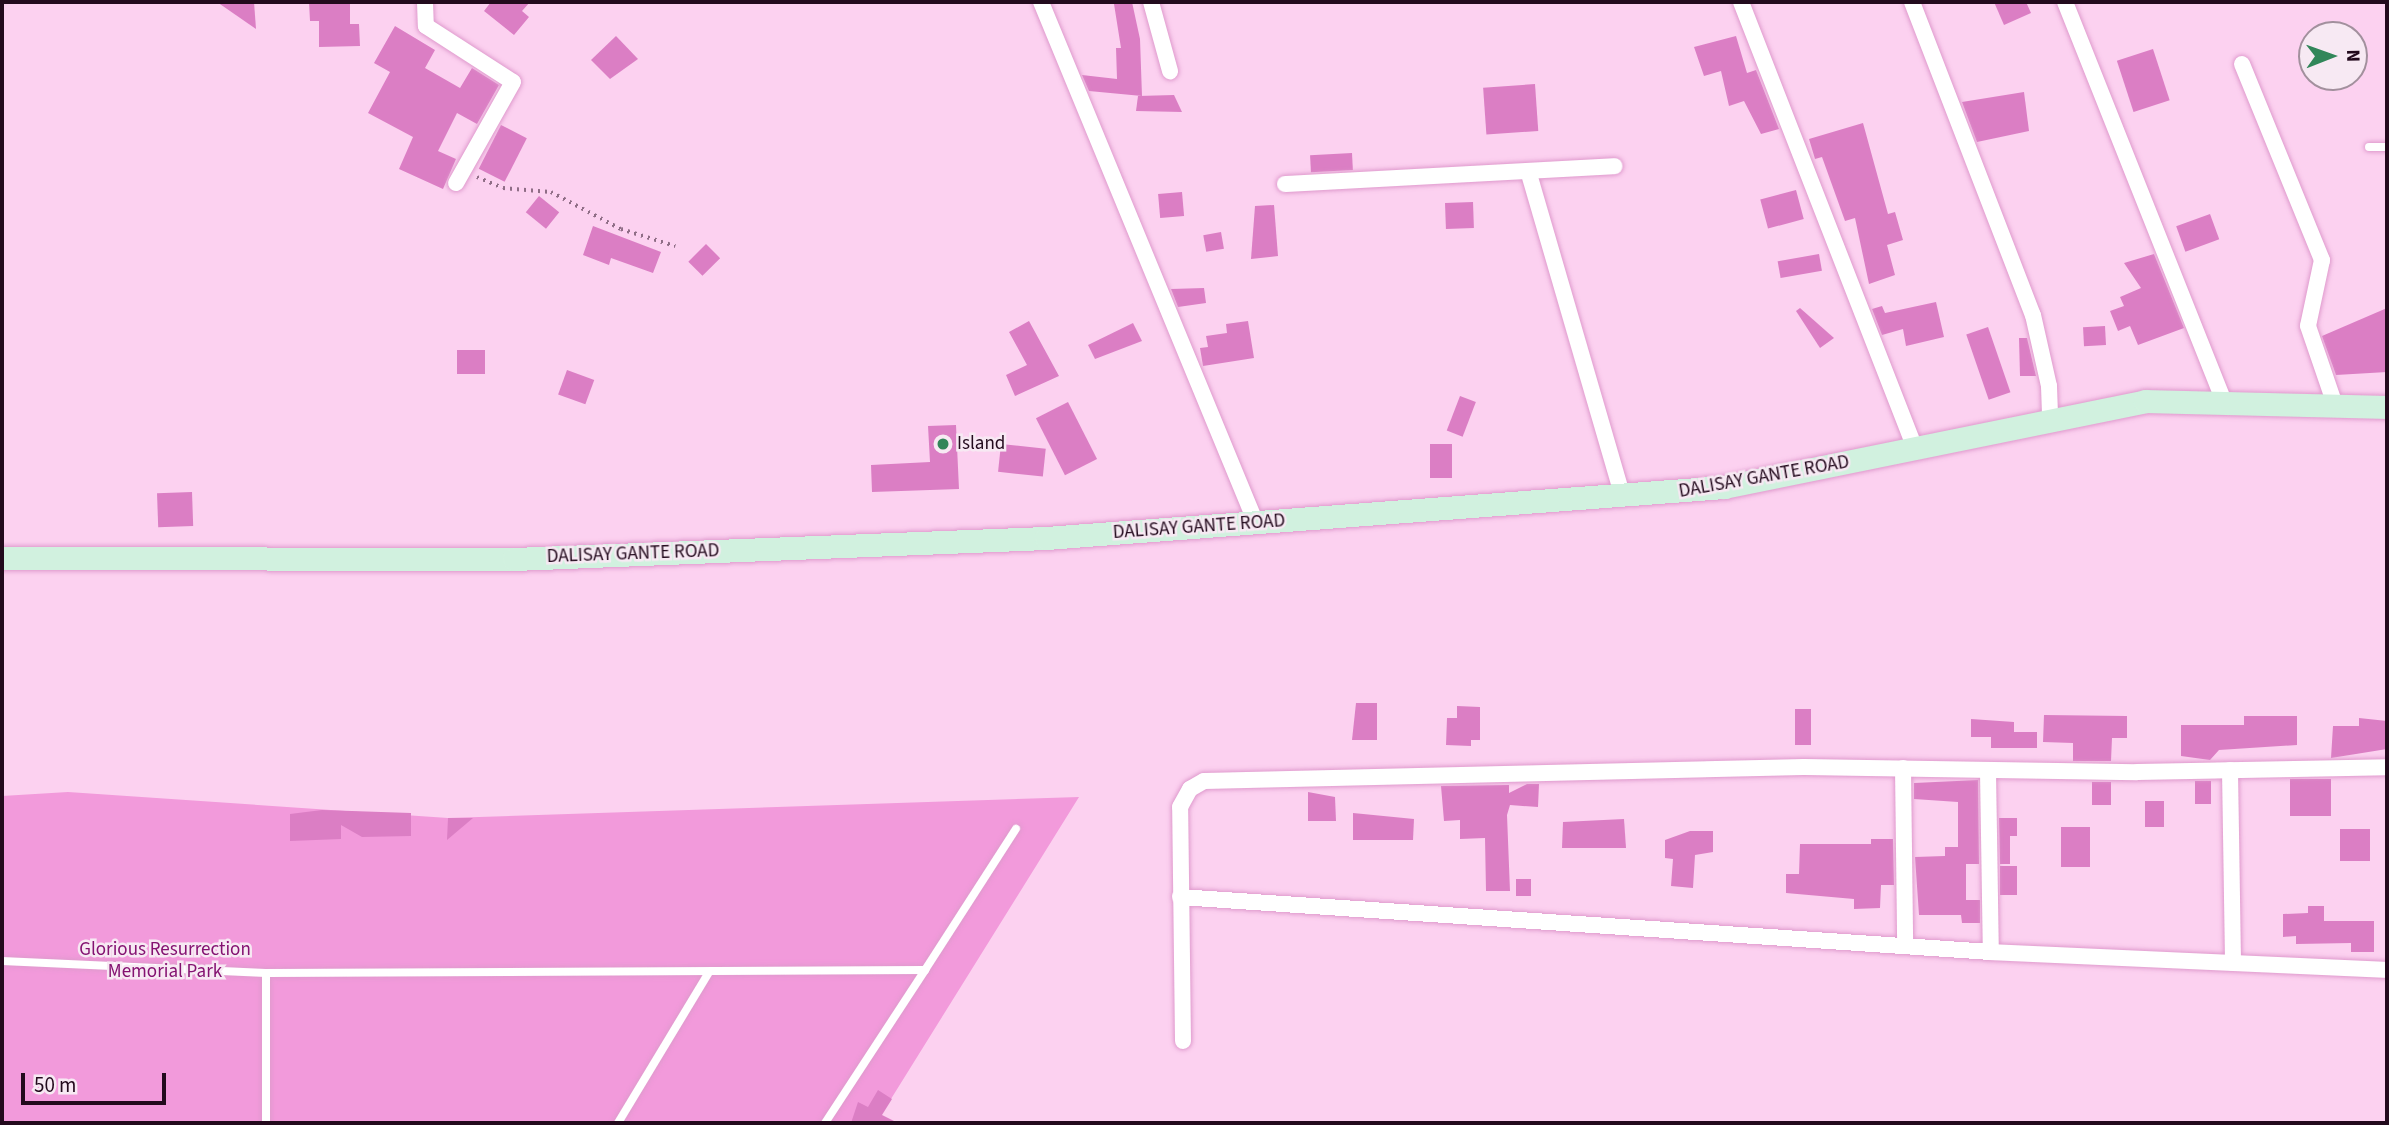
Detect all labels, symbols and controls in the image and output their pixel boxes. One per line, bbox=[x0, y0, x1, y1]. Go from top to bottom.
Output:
north arrow bbox=[2298, 21, 2368, 91]
text: N bbox=[2339, 49, 2366, 62]
place label: Island bbox=[957, 433, 1005, 455]
marker: Island bbox=[935, 436, 951, 452]
street label: DALISAY GANTE ROAD bbox=[1677, 451, 1851, 503]
street label: DALISAY GANTE ROAD bbox=[1112, 510, 1286, 544]
street label: DALISAY GANTE ROAD bbox=[546, 540, 720, 568]
park label: Glorious Resurrection Memorial Park bbox=[79, 939, 251, 983]
scale bar bbox=[24, 1058, 170, 1102]
text: 50 m bbox=[34, 1070, 76, 1100]

